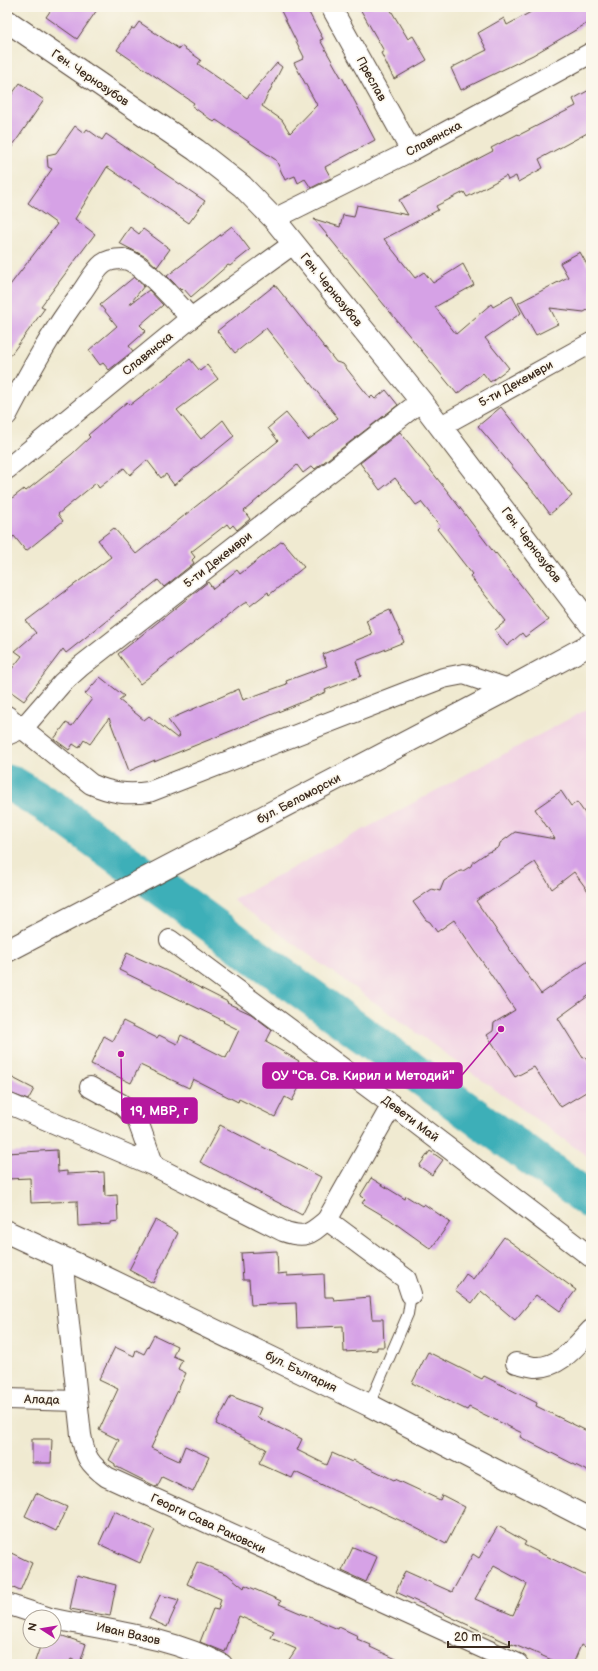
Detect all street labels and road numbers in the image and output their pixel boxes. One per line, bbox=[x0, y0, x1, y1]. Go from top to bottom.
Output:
street label: Ген. Чернозубов bbox=[48, 46, 132, 110]
street label: Преслав bbox=[353, 54, 390, 104]
street label: Славянска bbox=[404, 118, 464, 160]
street label: Ген. Чернозубов bbox=[297, 250, 366, 330]
street label: Славянска bbox=[120, 329, 176, 379]
street label: 5-ти Декември bbox=[476, 357, 556, 411]
street label: Ген. Чернозубов bbox=[498, 504, 565, 586]
street label: 5-ти Декември bbox=[181, 529, 255, 591]
street label: бул. Беломорски bbox=[255, 771, 343, 827]
street label: Девети Май bbox=[378, 1093, 442, 1145]
street label: бул. България bbox=[263, 1348, 340, 1396]
street label: Алада bbox=[23, 1392, 60, 1408]
street label: Георги Сава Раковски bbox=[148, 1491, 268, 1557]
street label: Иван Вазов bbox=[94, 1619, 162, 1649]

